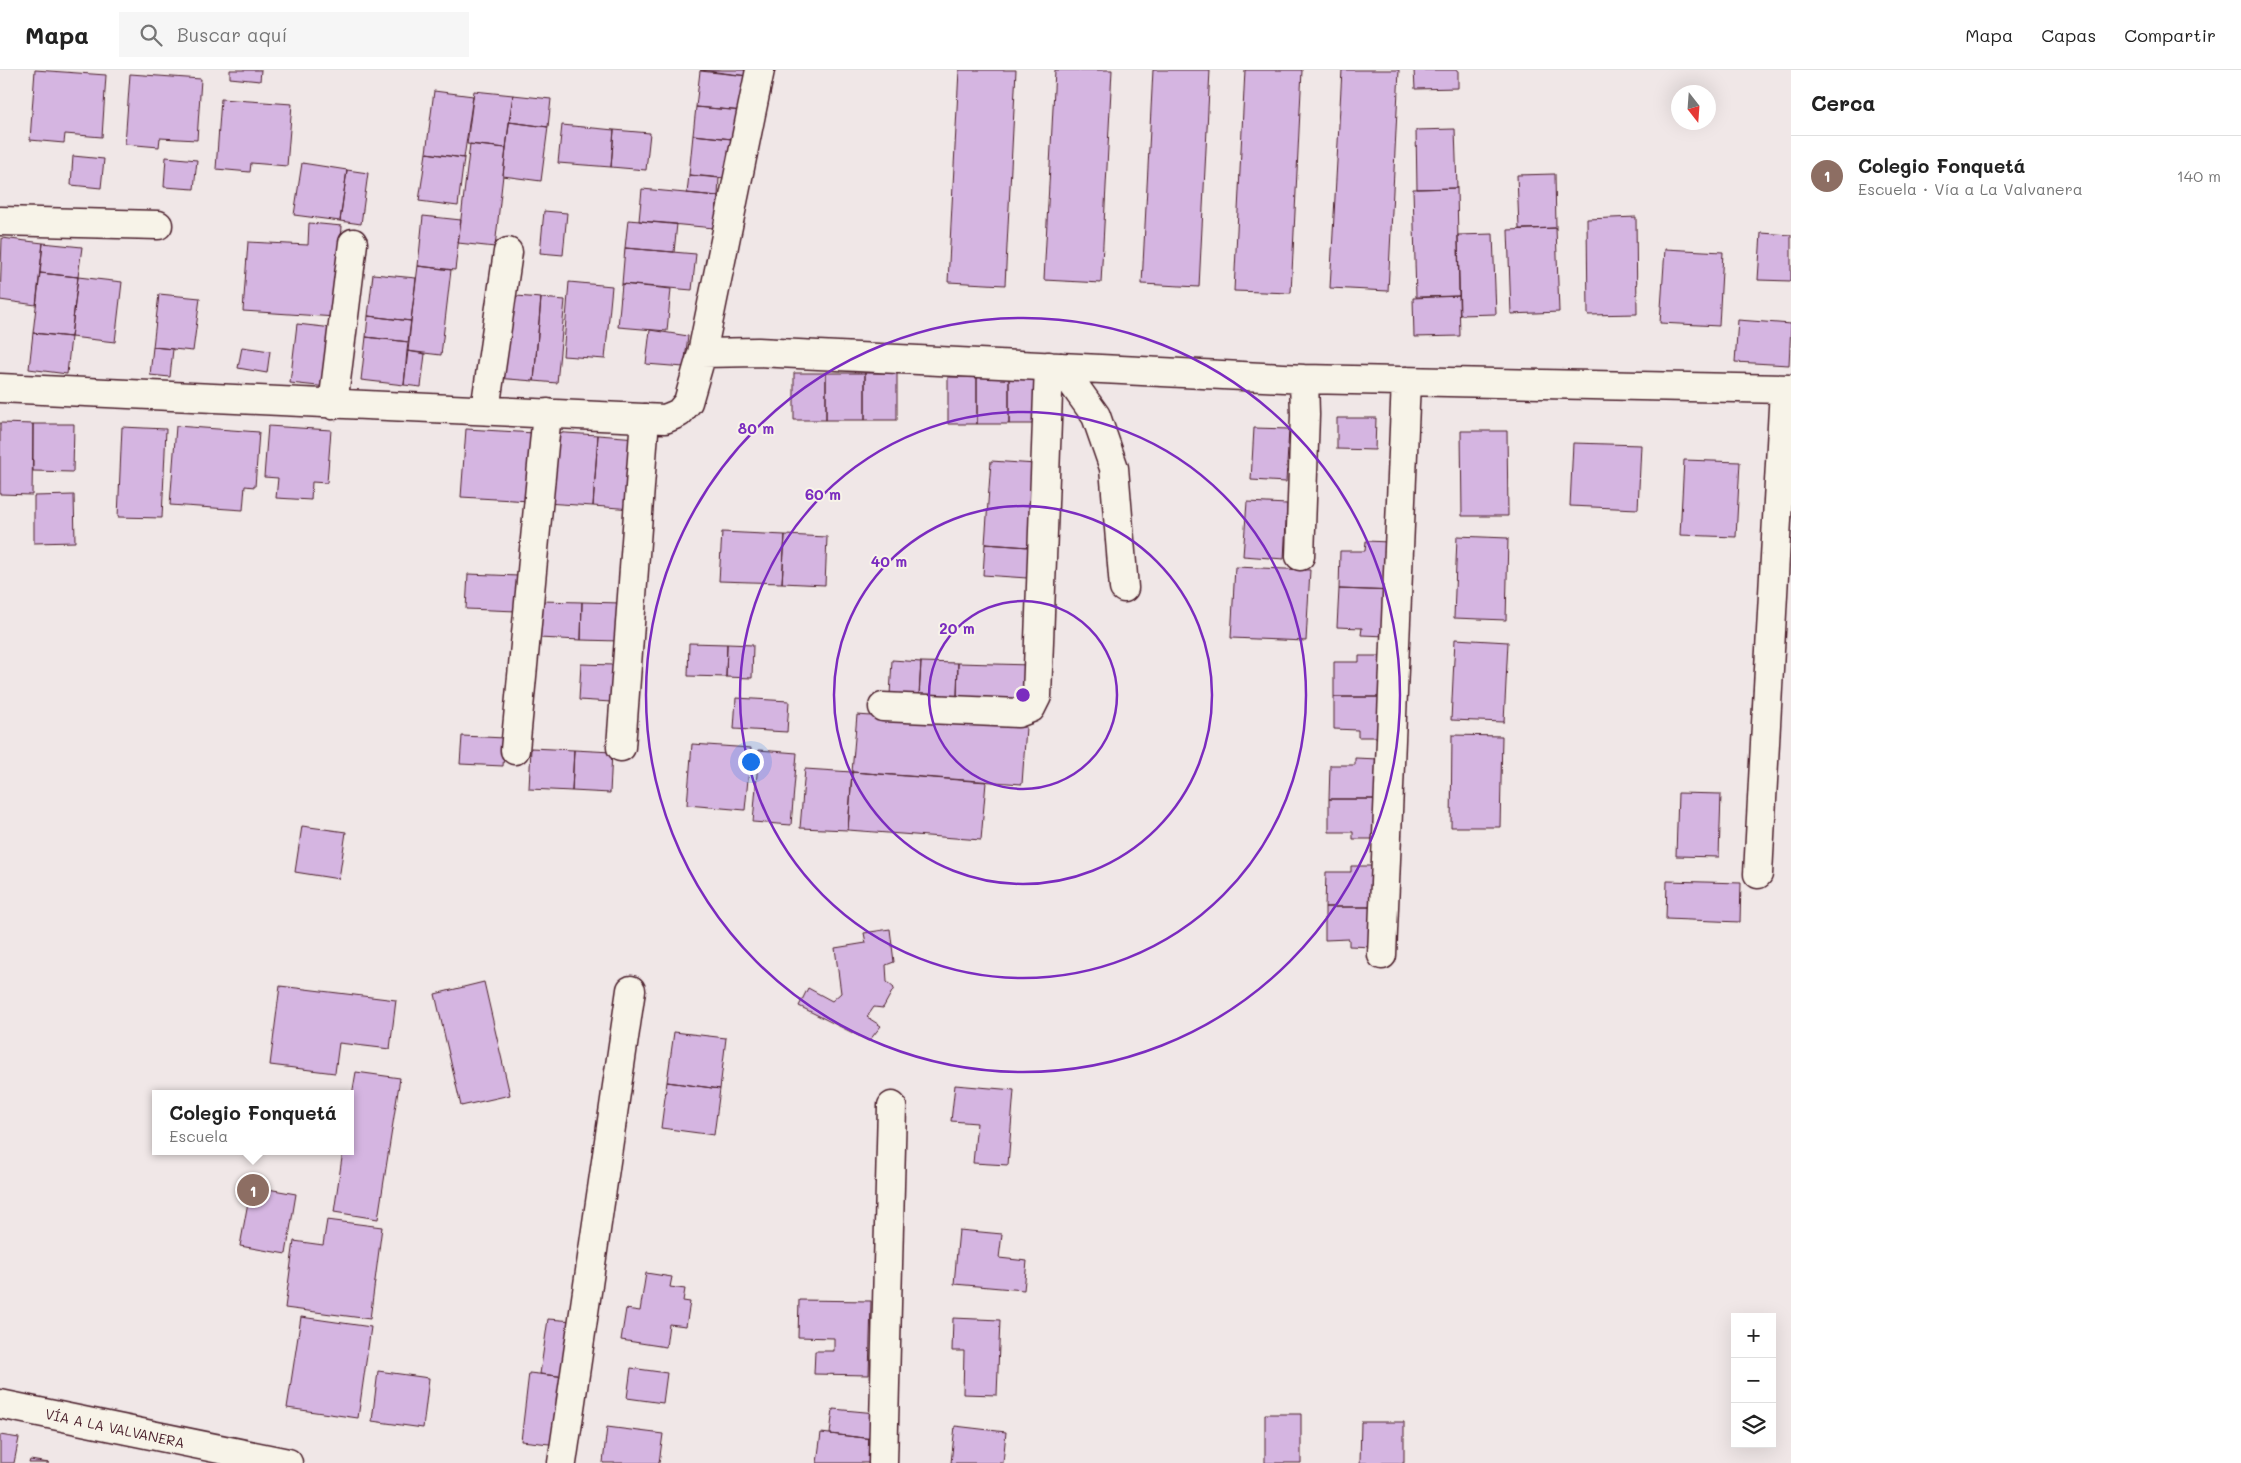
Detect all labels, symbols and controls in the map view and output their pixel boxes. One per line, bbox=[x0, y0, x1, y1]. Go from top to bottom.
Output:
search box bbox=[119, 12, 469, 57]
text: Mapa bbox=[25, 19, 89, 50]
icon: search bbox=[137, 21, 165, 49]
text: Buscar aquí bbox=[177, 22, 287, 47]
text: Mapa bbox=[1965, 23, 2013, 47]
text: Capas bbox=[2041, 23, 2096, 47]
text: Compartir bbox=[2124, 23, 2216, 47]
north arrow bbox=[1671, 85, 1716, 130]
text: Cerca bbox=[1811, 89, 1876, 116]
text: Colegio Fonquetá bbox=[1858, 153, 2025, 178]
text: 1 bbox=[1823, 165, 1831, 186]
text: 140 m bbox=[2177, 165, 2221, 186]
text: Escuela · Vía a La Valvanera bbox=[1858, 178, 2083, 199]
text: 80 m bbox=[738, 418, 774, 438]
text: 60 m bbox=[805, 484, 841, 504]
text: 40 m bbox=[871, 551, 907, 571]
text: 20 m bbox=[939, 618, 975, 638]
centre of rings bbox=[1014, 686, 1032, 704]
your location bbox=[738, 749, 764, 775]
popup bbox=[152, 1090, 354, 1155]
text: Colegio Fonquetá bbox=[169, 1100, 337, 1125]
text: Escuela bbox=[169, 1125, 228, 1146]
pin: 1 bbox=[237, 1171, 269, 1209]
map controls bbox=[1731, 1313, 1776, 1448]
button: + bbox=[1731, 1313, 1776, 1358]
button: − bbox=[1731, 1358, 1776, 1403]
button: layers bbox=[1731, 1403, 1776, 1448]
street label: VÍA A LA VALVANERA bbox=[43, 1404, 187, 1452]

